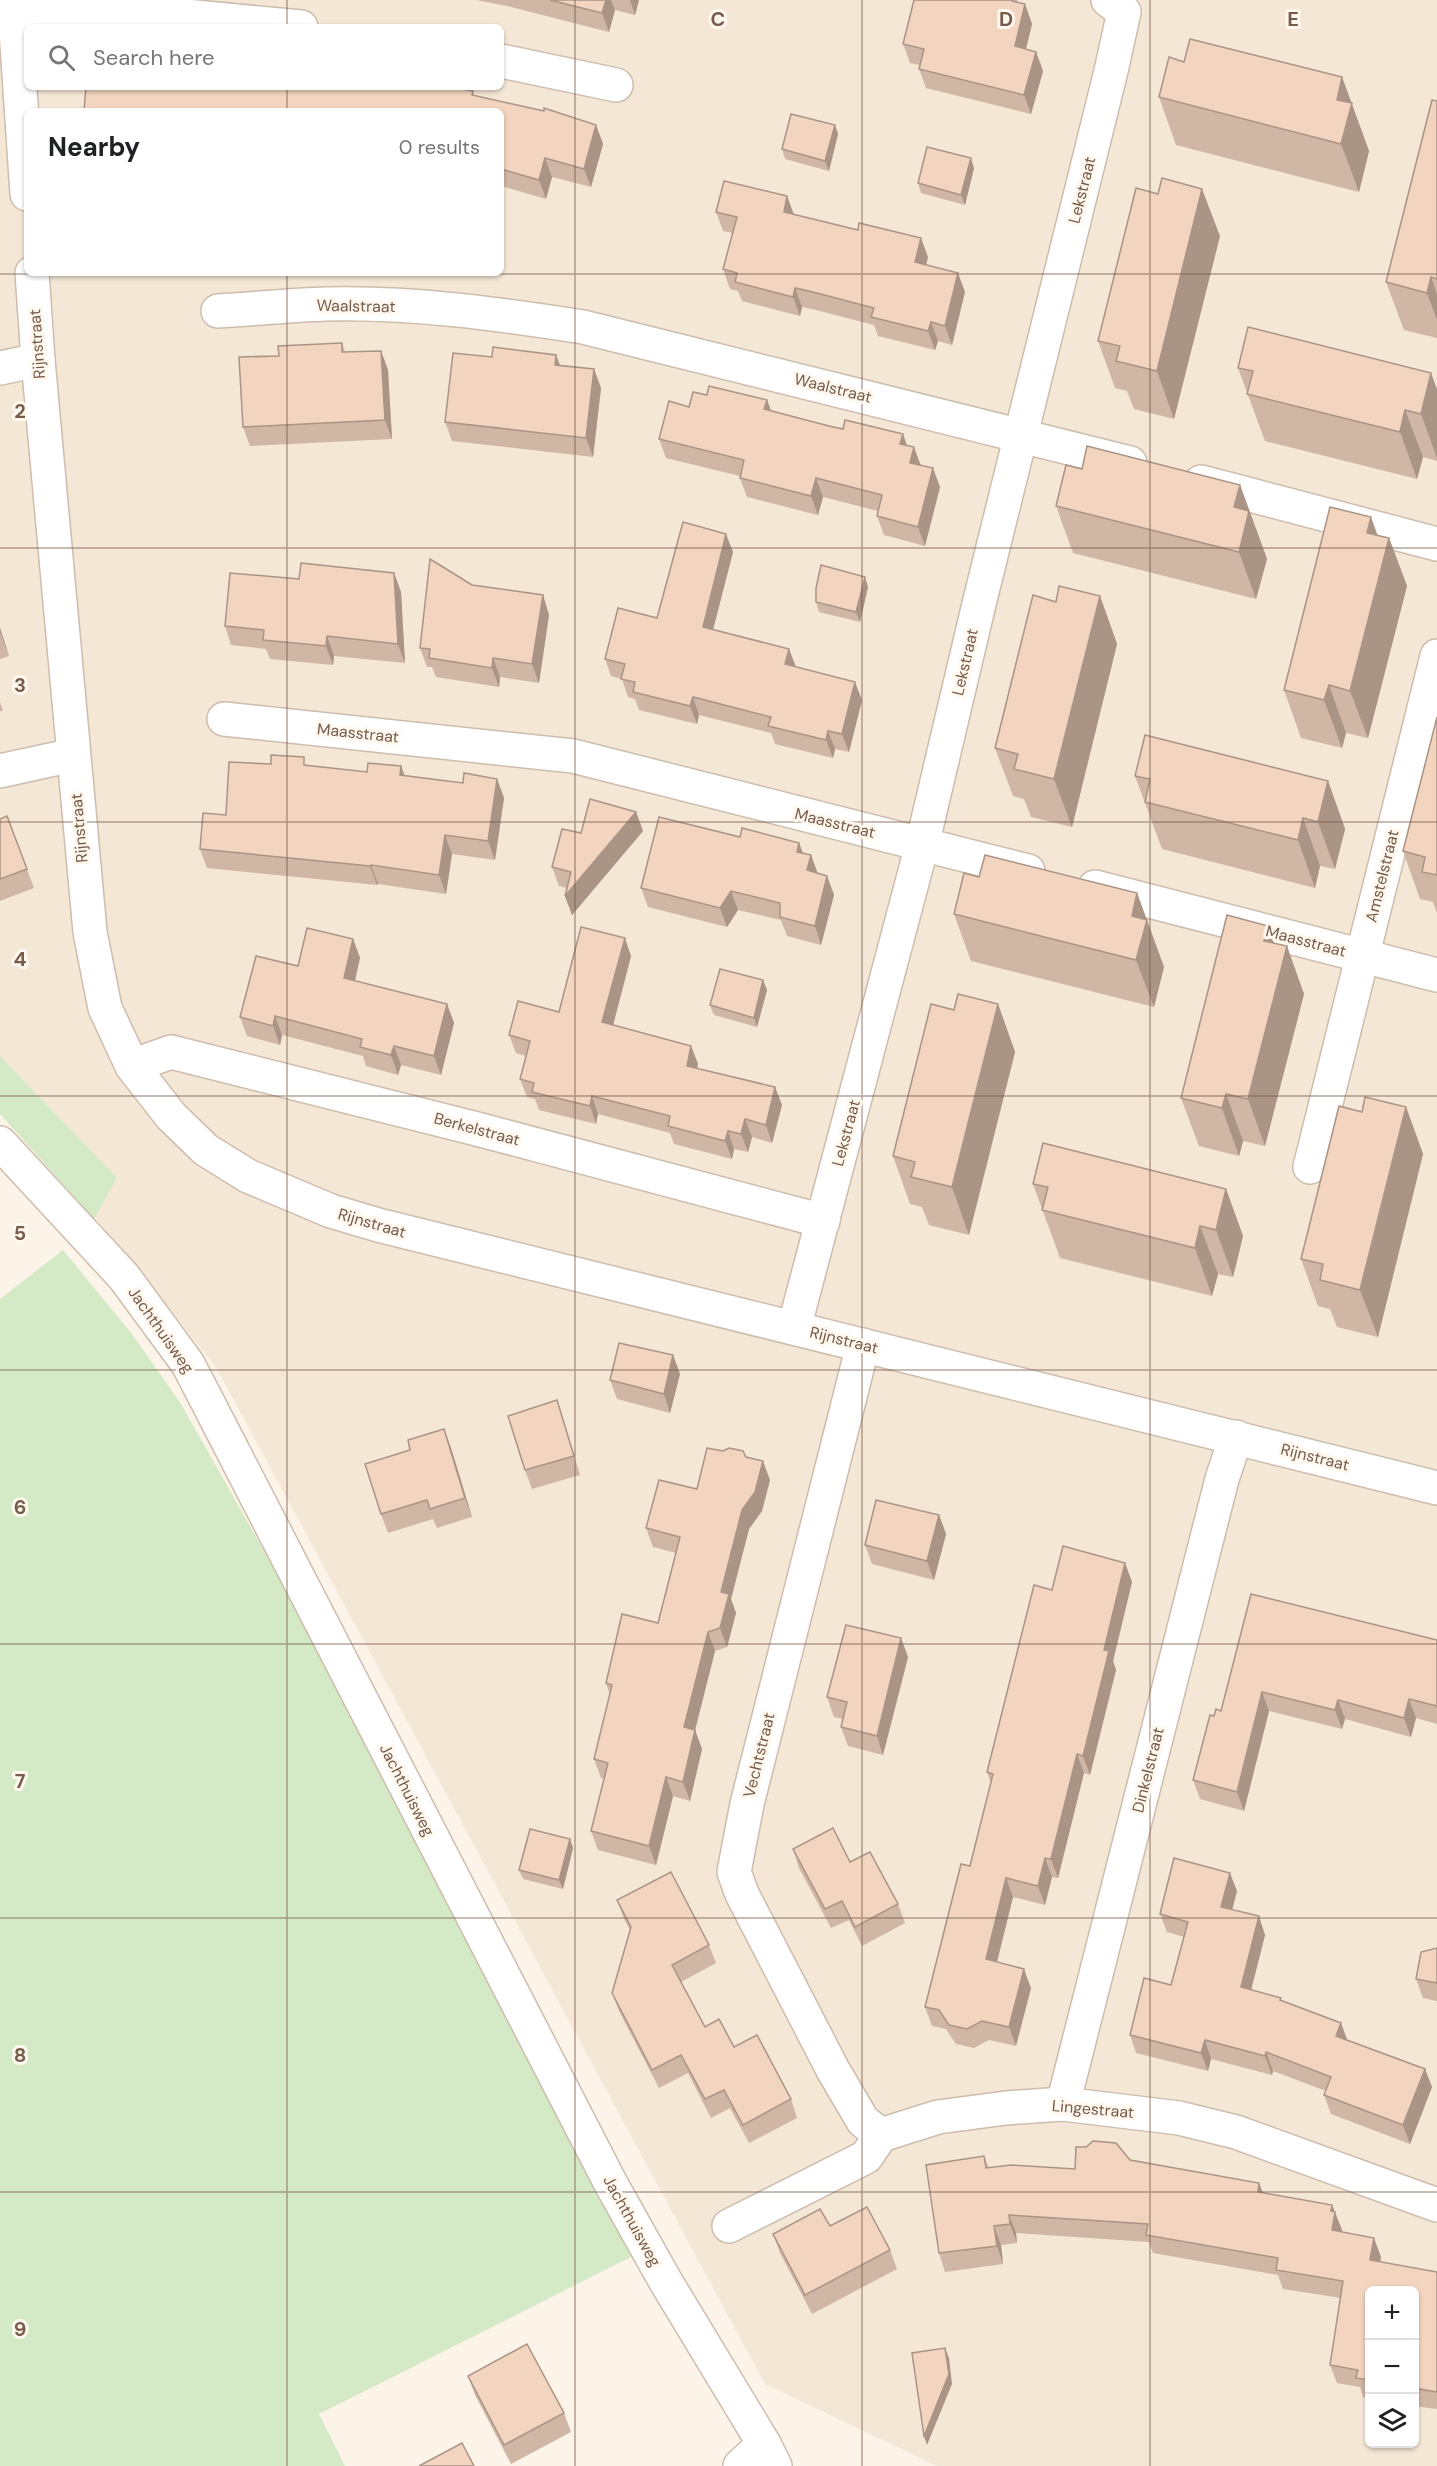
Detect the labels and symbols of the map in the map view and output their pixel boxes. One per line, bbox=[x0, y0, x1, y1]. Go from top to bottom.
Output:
text: C bbox=[711, 6, 725, 32]
text: D bbox=[999, 6, 1013, 32]
text: E bbox=[1287, 6, 1299, 32]
street label: Lekstraat bbox=[1064, 154, 1100, 226]
street label: Waalstraat bbox=[316, 295, 396, 317]
street label: Rijnstraat bbox=[24, 308, 50, 380]
street label: Waalstraat bbox=[792, 368, 874, 408]
text: 2 bbox=[14, 398, 26, 424]
street label: Lekstraat bbox=[947, 626, 983, 698]
text: 3 bbox=[14, 672, 26, 698]
street label: Maasstraat bbox=[316, 718, 400, 748]
street label: Rijnstraat bbox=[66, 792, 92, 864]
street label: Maasstraat bbox=[793, 803, 877, 843]
street label: Amstelstraat bbox=[1360, 828, 1404, 924]
street label: Maasstraat bbox=[1264, 920, 1348, 962]
text: 4 bbox=[14, 946, 27, 972]
street label: Lekstraat bbox=[827, 1097, 865, 1169]
street label: Berkelstraat bbox=[432, 1107, 522, 1151]
street label: Rijnstraat bbox=[336, 1203, 408, 1243]
text: 5 bbox=[14, 1220, 26, 1246]
street label: Jachthuisweg bbox=[123, 1283, 199, 1378]
street label: Rijnstraat bbox=[808, 1321, 880, 1359]
street label: Rijnstraat bbox=[1279, 1438, 1351, 1476]
text: 6 bbox=[14, 1494, 26, 1520]
street label: Vechtstraat bbox=[738, 1710, 780, 1800]
street label: Dinkelstraat bbox=[1127, 1725, 1169, 1815]
street label: Jachthuisweg bbox=[375, 1740, 439, 1840]
text: 7 bbox=[15, 1768, 26, 1794]
text: 8 bbox=[14, 2042, 26, 2068]
street label: Lingestraat bbox=[1051, 2095, 1135, 2123]
street label: Jachthuisweg bbox=[598, 2172, 666, 2270]
text: 9 bbox=[14, 2316, 26, 2342]

